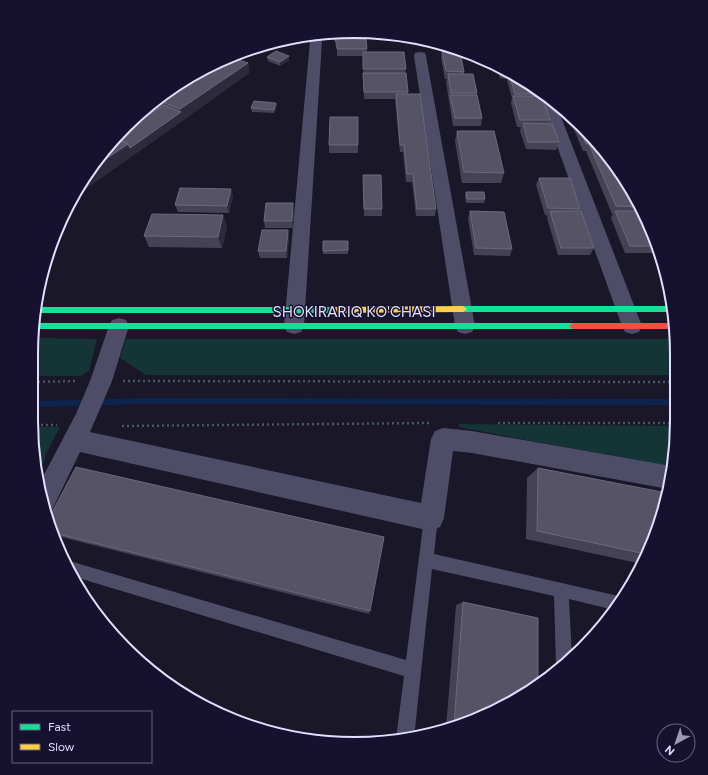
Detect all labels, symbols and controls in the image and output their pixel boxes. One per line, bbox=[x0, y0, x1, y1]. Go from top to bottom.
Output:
street label: SHOKIRARIQ KO'CHASI bbox=[272, 303, 436, 321]
legend bbox=[12, 711, 152, 763]
text: Fast bbox=[48, 720, 71, 734]
north arrow bbox=[656, 723, 696, 763]
text: Slow bbox=[48, 740, 75, 754]
text: N bbox=[662, 743, 677, 758]

